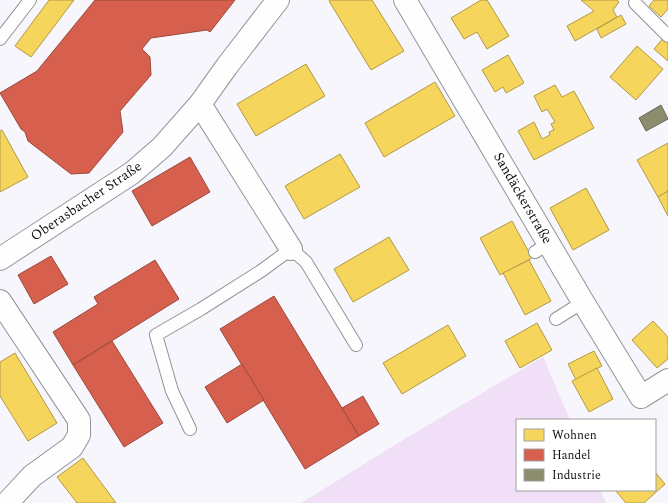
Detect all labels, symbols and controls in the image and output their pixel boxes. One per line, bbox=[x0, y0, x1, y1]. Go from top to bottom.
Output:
street label: Sandäckerstraße bbox=[488, 148, 558, 248]
street label: Oberasbacher Straße bbox=[26, 156, 146, 246]
legend bbox=[516, 419, 656, 491]
text: Wohnen bbox=[552, 426, 597, 445]
text: Handel bbox=[552, 446, 591, 465]
text: Industrie bbox=[552, 466, 601, 485]

